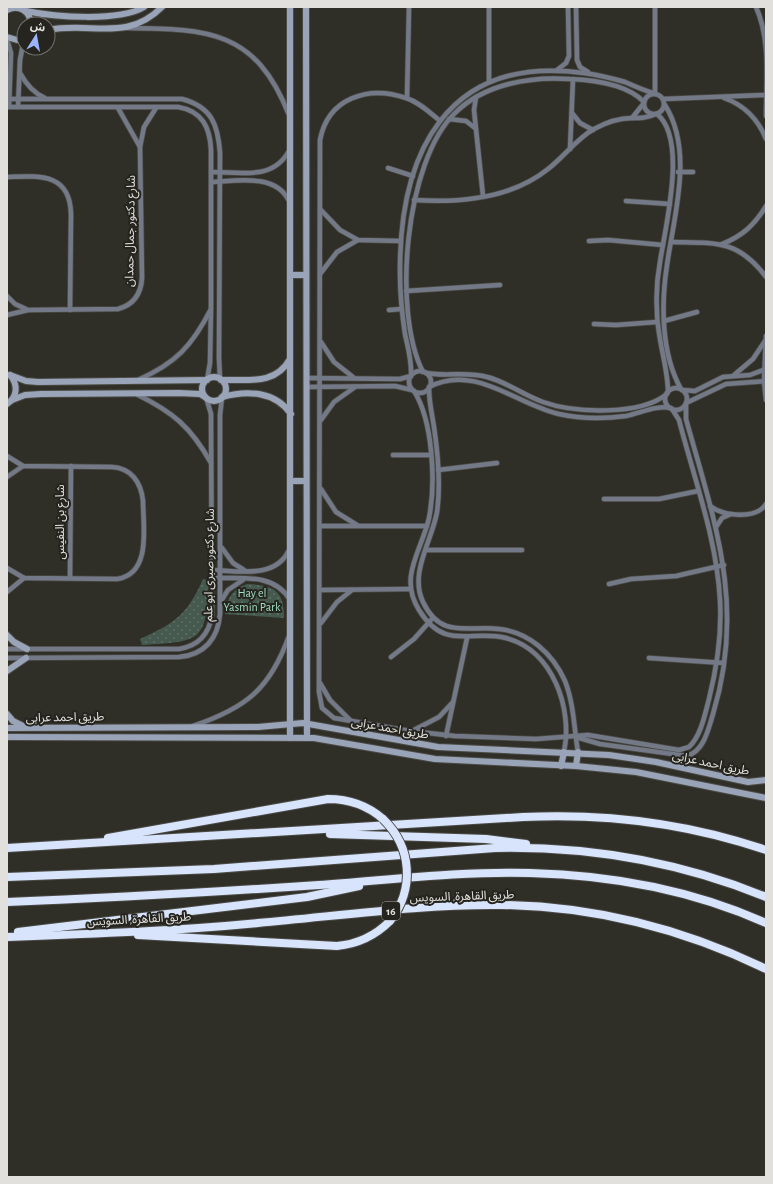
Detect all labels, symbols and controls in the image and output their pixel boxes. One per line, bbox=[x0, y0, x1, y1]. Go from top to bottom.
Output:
north arrow bbox=[16, 16, 56, 56]
text: ش bbox=[29, 20, 46, 34]
street label: شارع دكتور جمال حمدان bbox=[123, 175, 140, 287]
street label: شارع بن النفيس bbox=[54, 484, 69, 560]
street label: شارع دكتور صبرى ابو علم bbox=[202, 508, 219, 622]
park label: Hay el Yasmin Park bbox=[224, 587, 281, 613]
street label: طريق احمد عرابى bbox=[26, 710, 104, 726]
street label: طريق احمد عرابى bbox=[350, 715, 430, 743]
street label: طريق احمد عرابى bbox=[671, 749, 751, 779]
street label: طريق القاهرة, السويس bbox=[410, 888, 515, 906]
road number: 16 bbox=[382, 902, 400, 920]
street label: طريق القاهرة, السويس bbox=[86, 910, 192, 930]

